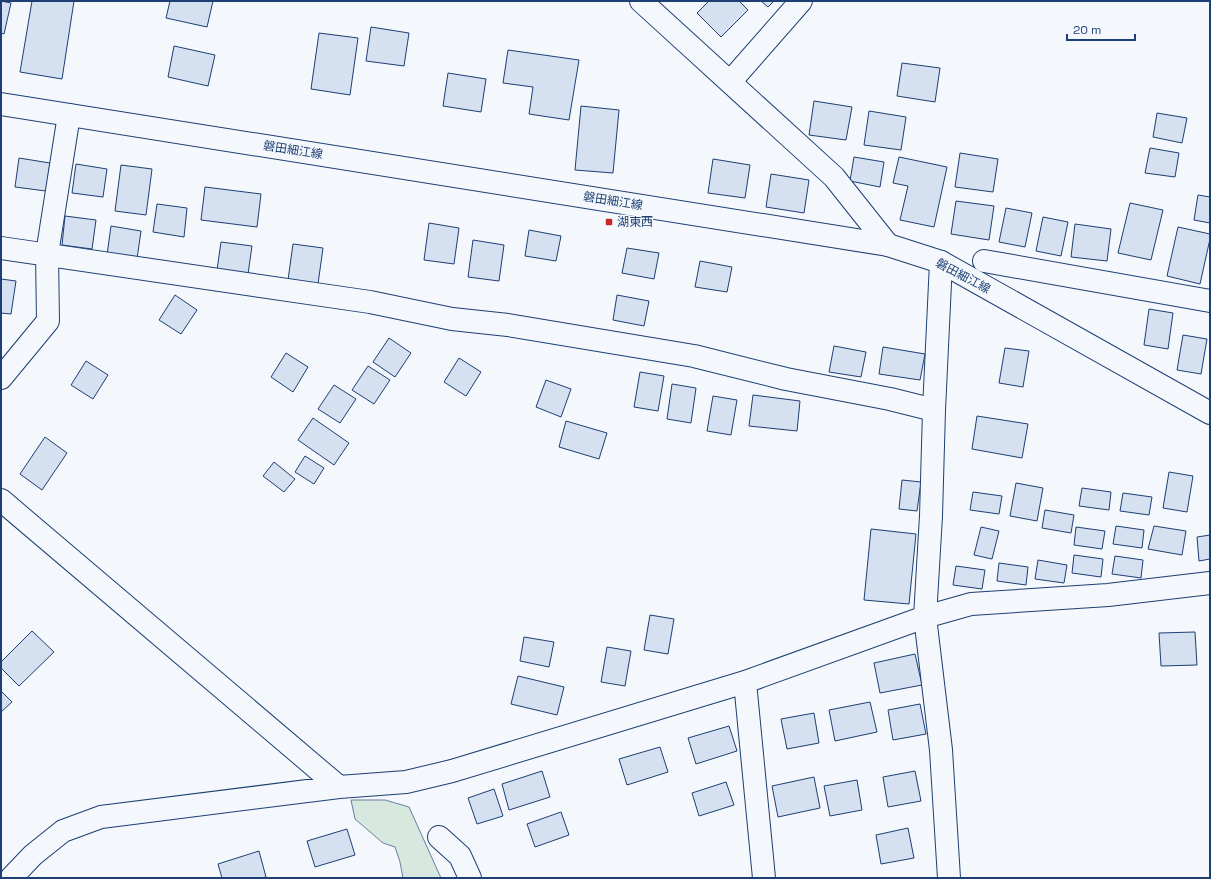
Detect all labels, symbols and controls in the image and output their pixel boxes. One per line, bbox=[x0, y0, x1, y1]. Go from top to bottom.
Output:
scale bar bbox=[1067, 16, 1135, 42]
text: 20 m bbox=[1073, 22, 1101, 38]
street label: 磐田細江線 bbox=[262, 137, 324, 163]
street label: 磐田細江線 bbox=[582, 188, 644, 214]
place label: 湖東西 bbox=[617, 214, 653, 230]
marker: 湖東西 bbox=[604, 217, 614, 227]
street label: 磐田細江線 bbox=[933, 255, 993, 297]

